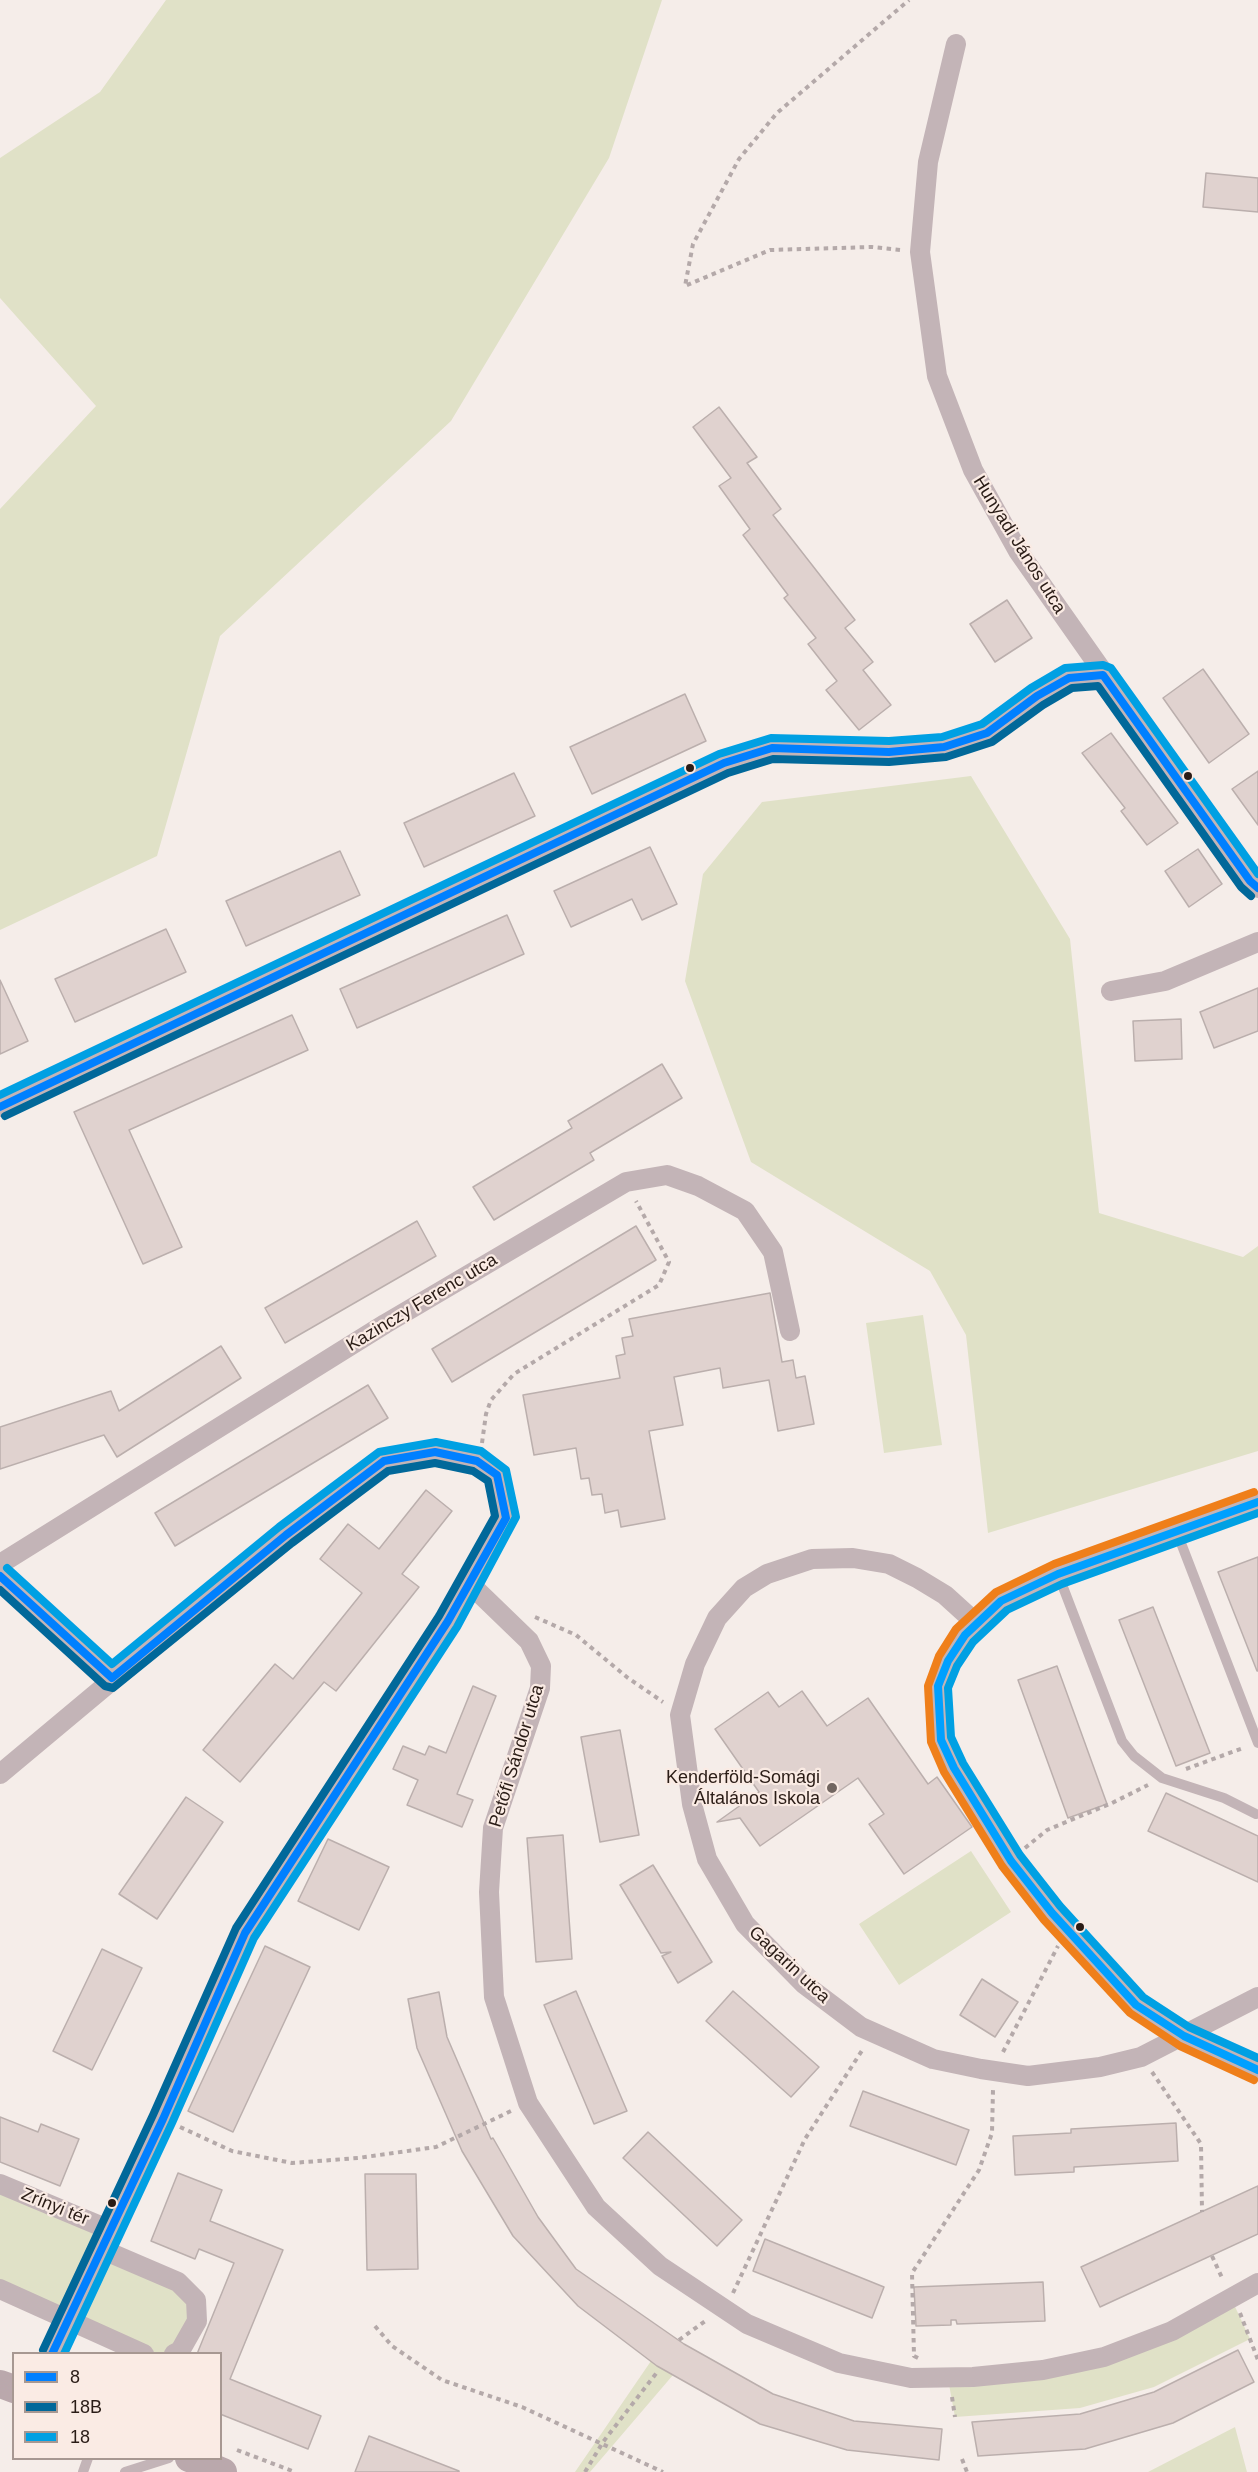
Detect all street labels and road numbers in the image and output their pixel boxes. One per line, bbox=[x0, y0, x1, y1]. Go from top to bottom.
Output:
street label: Hunyadi János utca bbox=[968, 472, 1070, 618]
street label: Kazinczy Ferenc utca bbox=[343, 1249, 501, 1357]
street label: Petőfi Sándor utca bbox=[485, 1682, 549, 1830]
street label: Gagarin utca bbox=[744, 1922, 834, 2008]
street label: Zrínyi tér bbox=[18, 2184, 92, 2230]

